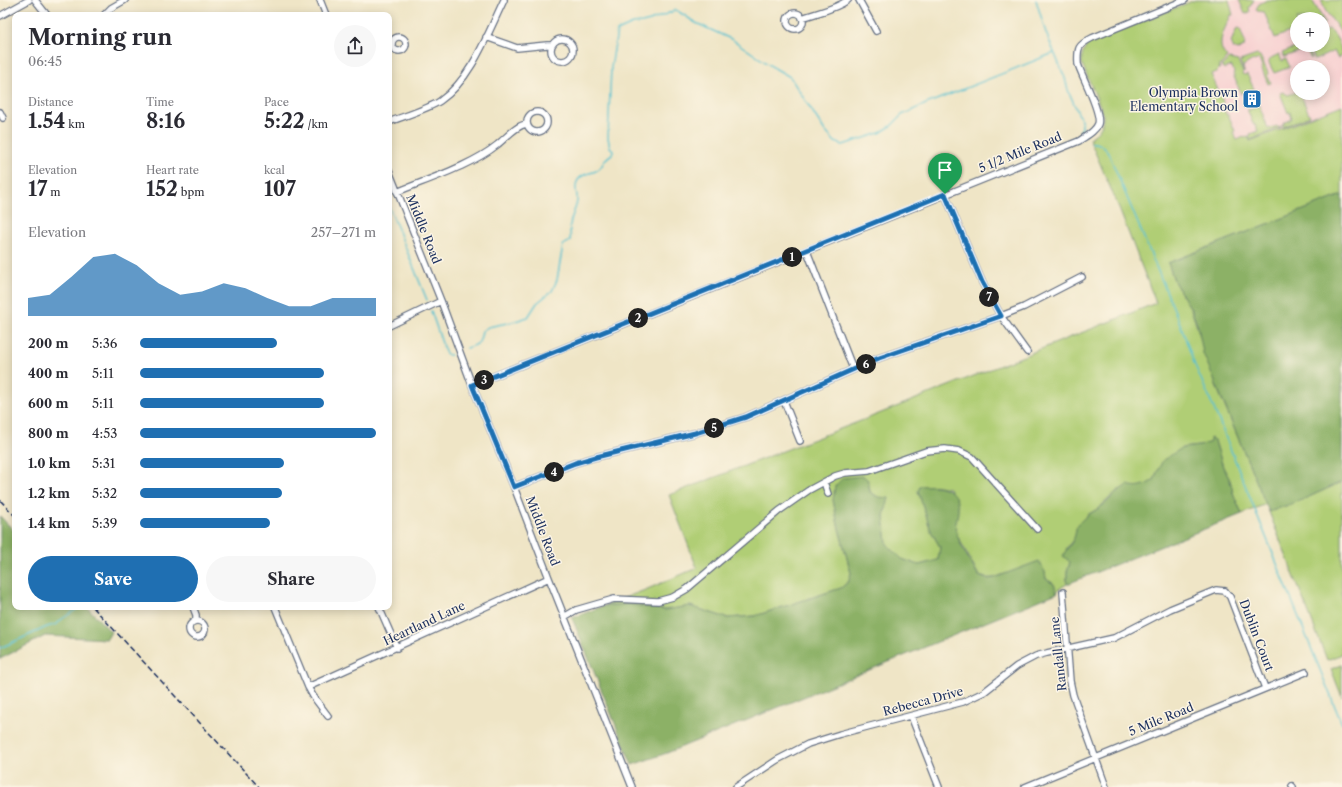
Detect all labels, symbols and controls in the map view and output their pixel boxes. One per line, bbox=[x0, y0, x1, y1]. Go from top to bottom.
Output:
map controls bbox=[1290, 12, 1330, 100]
button: + bbox=[1290, 12, 1330, 52]
text: Morning run bbox=[28, 24, 172, 51]
button: share bbox=[334, 25, 376, 67]
text: 06:45 bbox=[28, 53, 62, 69]
button: − bbox=[1290, 60, 1330, 100]
place label: Olympia Brown Elementary School bbox=[1130, 85, 1238, 114]
building icon: Olympia Brown Elementary School bbox=[1241, 88, 1263, 110]
text: Distance bbox=[28, 95, 74, 109]
text: Time bbox=[146, 95, 174, 109]
text: Pace bbox=[264, 95, 289, 109]
text: 1.54 bbox=[28, 109, 65, 133]
text: 8:16 bbox=[146, 109, 185, 133]
text: 5:22 bbox=[264, 109, 305, 133]
text: km bbox=[65, 117, 85, 131]
text: /km bbox=[305, 117, 328, 131]
street label: 5 1/2 Mile Road bbox=[976, 128, 1064, 175]
pin bbox=[928, 153, 962, 194]
icon: arrive bbox=[934, 159, 956, 181]
text: Elevation bbox=[28, 163, 77, 177]
text: Heart rate bbox=[146, 163, 199, 177]
text: kcal bbox=[264, 163, 285, 177]
text: 17 bbox=[28, 177, 47, 201]
text: 152 bbox=[146, 177, 178, 201]
text: 107 bbox=[264, 177, 296, 201]
text: m bbox=[47, 185, 61, 199]
text: bpm bbox=[178, 185, 204, 199]
street label: Middle Road bbox=[403, 192, 445, 267]
text: Elevation bbox=[28, 224, 86, 240]
text: 257–271 m bbox=[311, 224, 376, 240]
pin: 1 bbox=[782, 247, 802, 267]
text: 1 bbox=[790, 250, 794, 264]
pin: 7 bbox=[979, 287, 999, 307]
text: 7 bbox=[986, 290, 992, 304]
pin: 2 bbox=[628, 308, 648, 328]
text: 2 bbox=[635, 311, 641, 325]
text: 200 m bbox=[28, 335, 68, 351]
text: 5:36 bbox=[92, 335, 117, 351]
pin: 6 bbox=[856, 354, 876, 374]
text: 6 bbox=[863, 357, 869, 371]
text: 400 m bbox=[28, 365, 68, 381]
text: 5:11 bbox=[92, 365, 114, 381]
pin: 3 bbox=[474, 370, 494, 390]
text: 3 bbox=[481, 373, 487, 387]
text: 600 m bbox=[28, 395, 69, 411]
text: 5:11 bbox=[92, 395, 114, 411]
pin: 5 bbox=[704, 418, 724, 438]
text: 5 bbox=[711, 421, 717, 435]
text: 800 m bbox=[28, 425, 69, 441]
text: 4:53 bbox=[92, 425, 117, 441]
text: 1.0 km bbox=[28, 455, 70, 471]
text: 5:31 bbox=[92, 455, 115, 471]
pin: 4 bbox=[544, 462, 564, 482]
text: 4 bbox=[551, 465, 557, 479]
text: 1.2 km bbox=[28, 485, 70, 501]
text: 5:32 bbox=[92, 485, 117, 501]
street label: Middle Road bbox=[523, 494, 563, 569]
text: 1.4 km bbox=[28, 515, 70, 531]
text: 5:39 bbox=[92, 515, 117, 531]
button: Save bbox=[28, 556, 198, 602]
button: Share bbox=[206, 556, 376, 602]
street label: Heartland Lane bbox=[381, 597, 468, 649]
street label: Dublin Court bbox=[1236, 597, 1278, 674]
street label: Randall Lane bbox=[1047, 616, 1069, 692]
street label: Rebecca Drive bbox=[881, 683, 965, 719]
street label: 5 Mile Road bbox=[1126, 699, 1196, 739]

